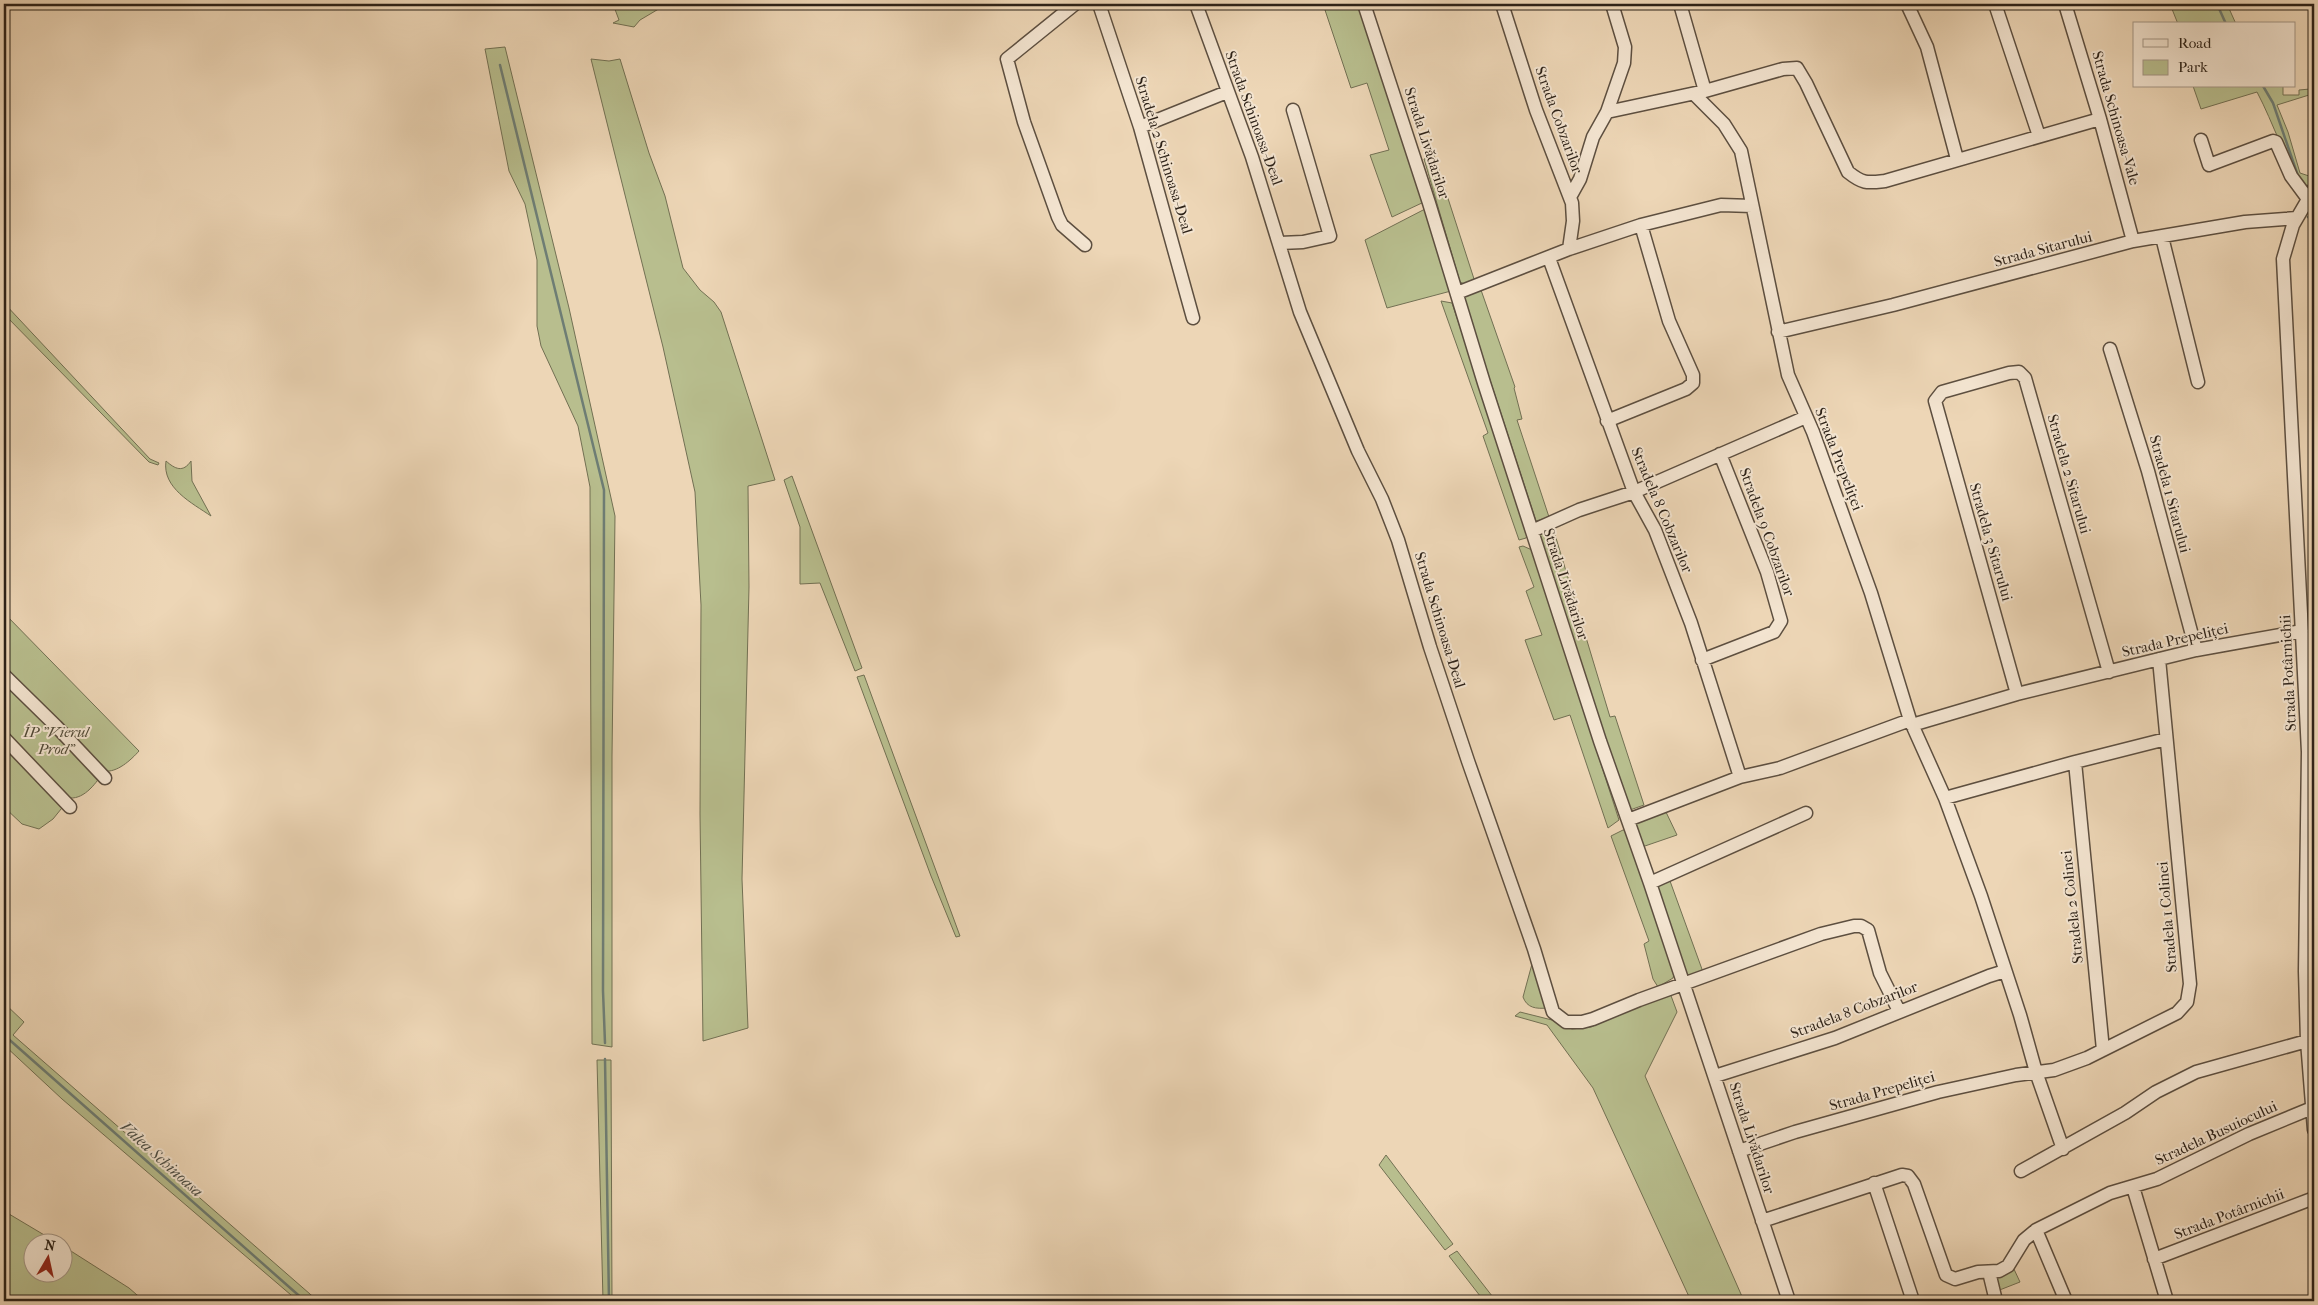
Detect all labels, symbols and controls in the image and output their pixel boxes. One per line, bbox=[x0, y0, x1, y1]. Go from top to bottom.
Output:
legend bbox=[2133, 22, 2296, 88]
text: Road bbox=[2178, 34, 2212, 52]
street label: Strada Schinoasa-Deal bbox=[1221, 48, 1287, 188]
street label: Strada Schinoasa-Vale bbox=[2088, 49, 2144, 188]
text: Park bbox=[2178, 58, 2208, 76]
street label: Strada Cobzarilor bbox=[1531, 64, 1587, 177]
street label: Stradela 2 Schinoasa-Deal bbox=[1131, 74, 1197, 236]
street label: Strada Livădarilor bbox=[1401, 85, 1454, 202]
street label: Strada Sitarului bbox=[1992, 227, 2095, 271]
street label: Strada Prepeliței bbox=[1811, 405, 1867, 514]
street label: Stradela 2 Sitarului bbox=[2043, 412, 2095, 536]
street label: Stradela 1 Sitarului bbox=[2146, 433, 2194, 555]
street label: Stradela 8 Cobzarilor bbox=[1627, 444, 1697, 576]
street label: Stradela 9 Cobzarilor bbox=[1735, 465, 1799, 599]
street label: Stradela 3 Sitarului bbox=[1966, 481, 2017, 604]
street label: Strada Livădarilor bbox=[1540, 526, 1593, 643]
street label: Strada Schinoasa-Deal bbox=[1411, 550, 1469, 690]
street label: Strada Potârnichii bbox=[2276, 614, 2300, 732]
street label: Strada Prepeliței bbox=[2120, 619, 2231, 661]
park label: ÎP "Vierul Prod" bbox=[22, 723, 91, 758]
street label: Stradela 2 Colinei bbox=[2057, 849, 2087, 965]
street label: Stradela 1 Colinei bbox=[2153, 860, 2181, 973]
street label: Stradela 8 Cobzarilor bbox=[1788, 977, 1921, 1043]
street label: Strada Prepeliței bbox=[1827, 1067, 1937, 1115]
street label: Strada Livădarilor bbox=[1726, 1080, 1779, 1197]
street label: Stradela Busuiocului bbox=[2152, 1097, 2280, 1169]
water label: Valea Schinoasa bbox=[117, 1117, 207, 1201]
street label: Strada Potârnichii bbox=[2171, 1185, 2287, 1243]
north arrow bbox=[22, 1232, 72, 1282]
text: N bbox=[43, 1236, 57, 1255]

